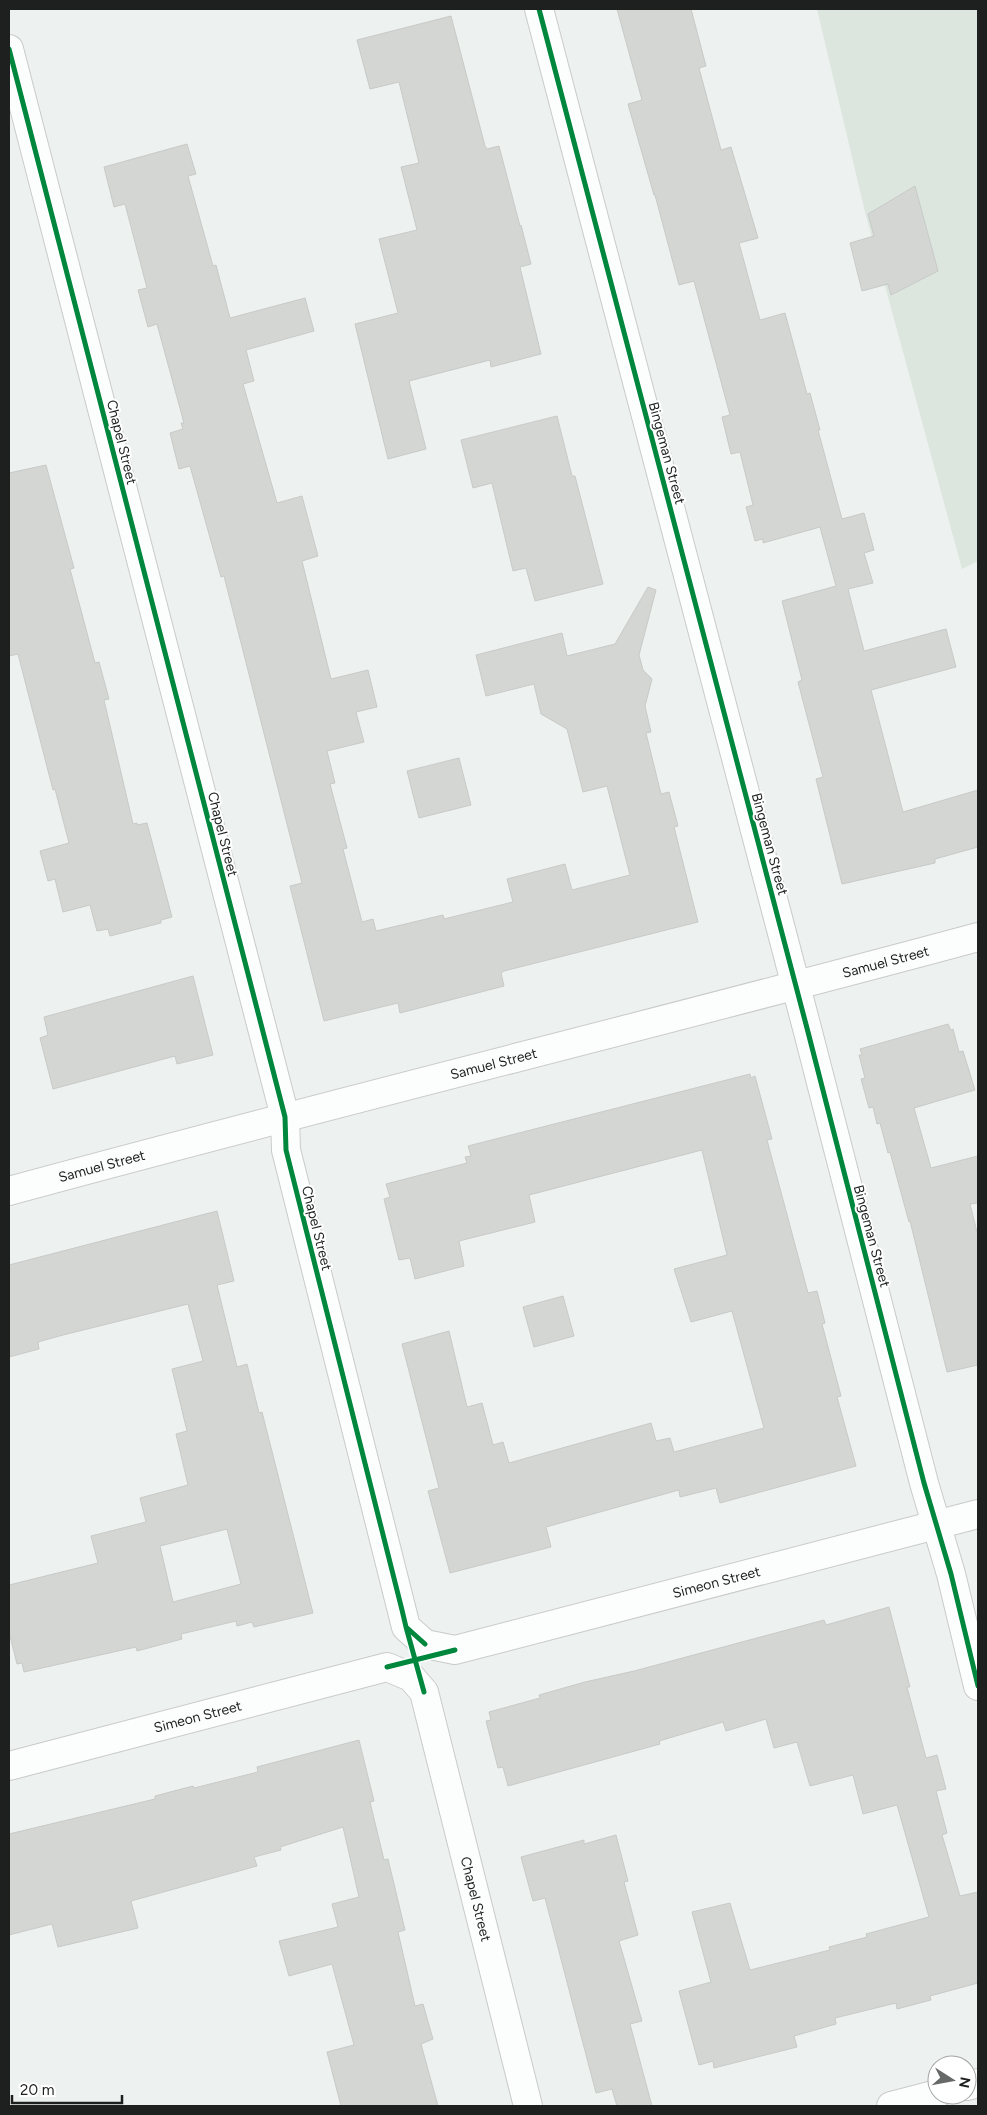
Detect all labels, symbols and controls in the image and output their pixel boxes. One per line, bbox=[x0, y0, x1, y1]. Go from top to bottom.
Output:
street label: Chapel Street bbox=[103, 398, 140, 486]
street label: Bingeman Street bbox=[645, 400, 688, 506]
street label: Chapel Street bbox=[204, 790, 241, 878]
street label: Bingeman Street bbox=[748, 791, 791, 897]
street label: Samuel Street bbox=[841, 943, 931, 982]
street label: Samuel Street bbox=[448, 1045, 539, 1083]
street label: Samuel Street bbox=[57, 1147, 147, 1186]
street label: Bingeman Street bbox=[850, 1183, 893, 1289]
street label: Chapel Street bbox=[298, 1184, 335, 1272]
street label: Simeon Street bbox=[671, 1563, 762, 1602]
street label: Simeon Street bbox=[152, 1697, 243, 1737]
street label: Chapel Street bbox=[457, 1855, 494, 1943]
north arrow bbox=[927, 2055, 977, 2105]
scale bar bbox=[12, 2072, 122, 2104]
text: N bbox=[955, 2075, 974, 2089]
text: 20 m bbox=[20, 2081, 54, 2099]

